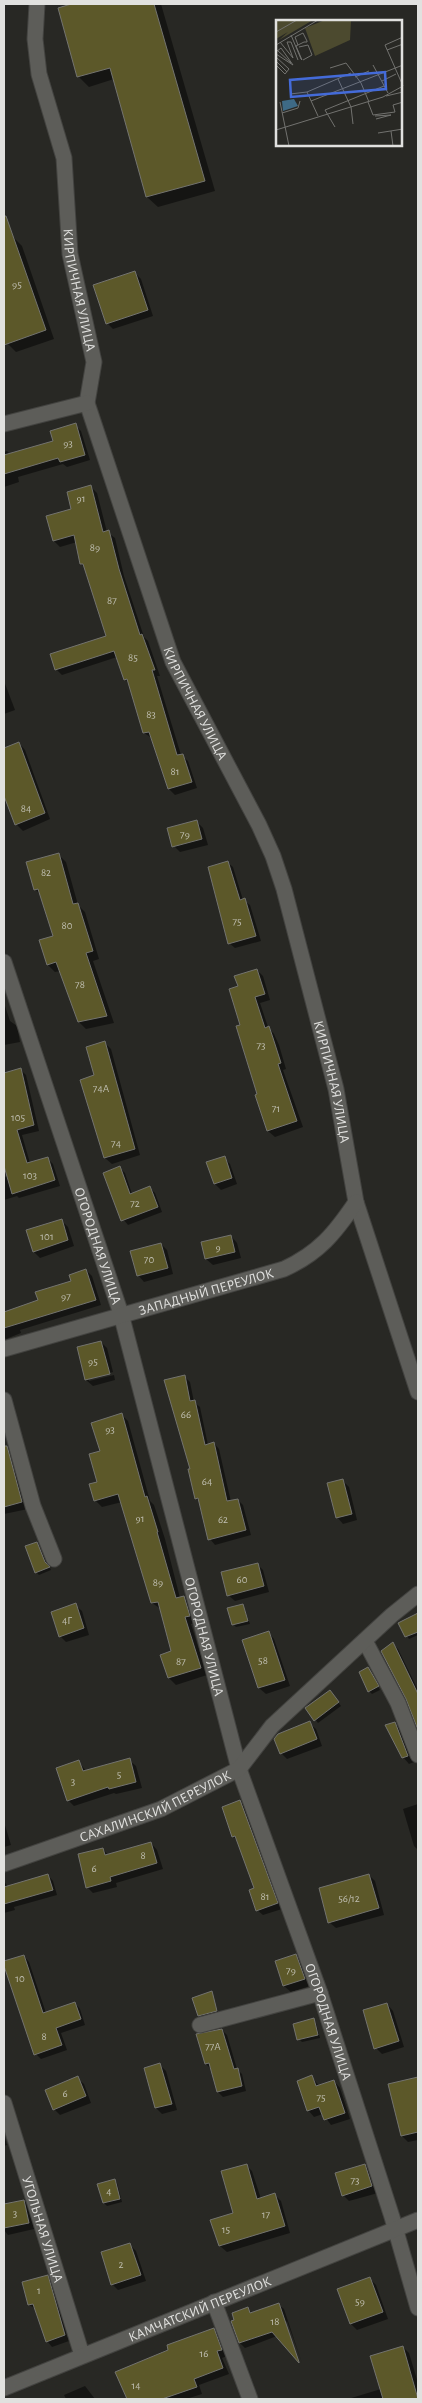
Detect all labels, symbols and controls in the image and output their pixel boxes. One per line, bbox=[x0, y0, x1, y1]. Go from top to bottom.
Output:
inset map bbox=[276, 20, 402, 146]
street label: КИРПИЧНАЯ УЛИЦА bbox=[60, 228, 97, 353]
house number: 95 bbox=[12, 279, 22, 290]
house number: 93 bbox=[63, 438, 73, 449]
house number: 91 bbox=[77, 493, 85, 504]
house number: 89 bbox=[90, 542, 100, 553]
house number: 87 bbox=[107, 595, 117, 606]
street label: КИРПИЧНАЯ УЛИЦА bbox=[160, 645, 229, 762]
house number: 85 bbox=[128, 652, 138, 663]
house number: 83 bbox=[146, 709, 156, 720]
house number: 81 bbox=[171, 766, 180, 777]
house number: 84 bbox=[21, 803, 31, 814]
house number: 79 bbox=[180, 829, 190, 840]
house number: 82 bbox=[41, 867, 51, 878]
house number: 75 bbox=[232, 916, 242, 927]
house number: 80 bbox=[61, 920, 73, 931]
house number: 78 bbox=[75, 979, 85, 990]
street label: КИРПИЧНАЯ УЛИЦА bbox=[311, 1019, 351, 1144]
house number: 73 bbox=[256, 1040, 266, 1051]
house number: 74А bbox=[93, 1083, 110, 1094]
house number: 71 bbox=[272, 1103, 280, 1114]
house number: 105 bbox=[11, 1112, 25, 1123]
house number: 74 bbox=[111, 1138, 121, 1149]
house number: 103 bbox=[23, 1170, 38, 1181]
street label: ОГОРОДНАЯ УЛИЦА bbox=[71, 1186, 123, 1306]
house number: 72 bbox=[130, 1198, 140, 1209]
house number: 101 bbox=[40, 1231, 54, 1242]
house number: 9 bbox=[215, 1242, 221, 1253]
house number: 70 bbox=[144, 1254, 154, 1265]
street label: ЗАПАДНЫЙ ПЕРЕУЛОК bbox=[137, 1266, 275, 1318]
house number: 97 bbox=[61, 1291, 71, 1302]
house number: 95 bbox=[88, 1356, 98, 1367]
house number: 66 bbox=[181, 1409, 191, 1420]
house number: 93 bbox=[105, 1424, 115, 1435]
house number: 64 bbox=[202, 1476, 212, 1487]
house number: 91 bbox=[136, 1513, 144, 1524]
house number: 62 bbox=[218, 1514, 228, 1525]
house number: 60 bbox=[237, 1574, 248, 1585]
street label: ОГОРОДНАЯ УЛИЦА bbox=[182, 1576, 226, 1698]
house number: 89 bbox=[153, 1577, 163, 1588]
house number: 4Г bbox=[62, 1615, 72, 1626]
house number: 58 bbox=[258, 1655, 268, 1666]
house number: 87 bbox=[176, 1656, 186, 1667]
street label: САХАЛИНСКИЙ ПЕРЕУЛОК bbox=[78, 1768, 233, 1845]
house number: 5 bbox=[117, 1769, 122, 1780]
house number: 3 bbox=[71, 1776, 76, 1787]
house number: 8 bbox=[140, 1850, 146, 1861]
house number: 6 bbox=[91, 1863, 97, 1874]
house number: 81 bbox=[261, 1891, 270, 1902]
house number: 56/12 bbox=[338, 1893, 360, 1904]
street label: ОГОРОДНАЯ УЛИЦА bbox=[302, 1962, 354, 2082]
house number: 79 bbox=[286, 1965, 296, 1976]
house number: 10 bbox=[15, 1973, 25, 1984]
house number: 8 bbox=[41, 2031, 47, 2042]
house number: 77А bbox=[205, 2041, 221, 2052]
house number: 6 bbox=[62, 2088, 68, 2099]
house number: 75 bbox=[316, 2092, 326, 2103]
street label: УГОЛЬНАЯ УЛИЦА bbox=[19, 2175, 65, 2284]
house number: 73 bbox=[350, 2175, 360, 2186]
house number: 4 bbox=[106, 2186, 112, 2197]
house number: 3 bbox=[13, 2208, 18, 2219]
house number: 17 bbox=[262, 2209, 271, 2220]
house number: 15 bbox=[222, 2224, 231, 2235]
house number: 2 bbox=[118, 2259, 124, 2270]
street label: КАМЧАТСКИЙ ПЕРЕУЛОК bbox=[127, 2274, 273, 2345]
house number: 1 bbox=[37, 2285, 41, 2296]
house number: 59 bbox=[355, 2296, 365, 2307]
house number: 18 bbox=[271, 2316, 280, 2327]
house number: 16 bbox=[200, 2348, 208, 2359]
house number: 14 bbox=[131, 2380, 141, 2391]

